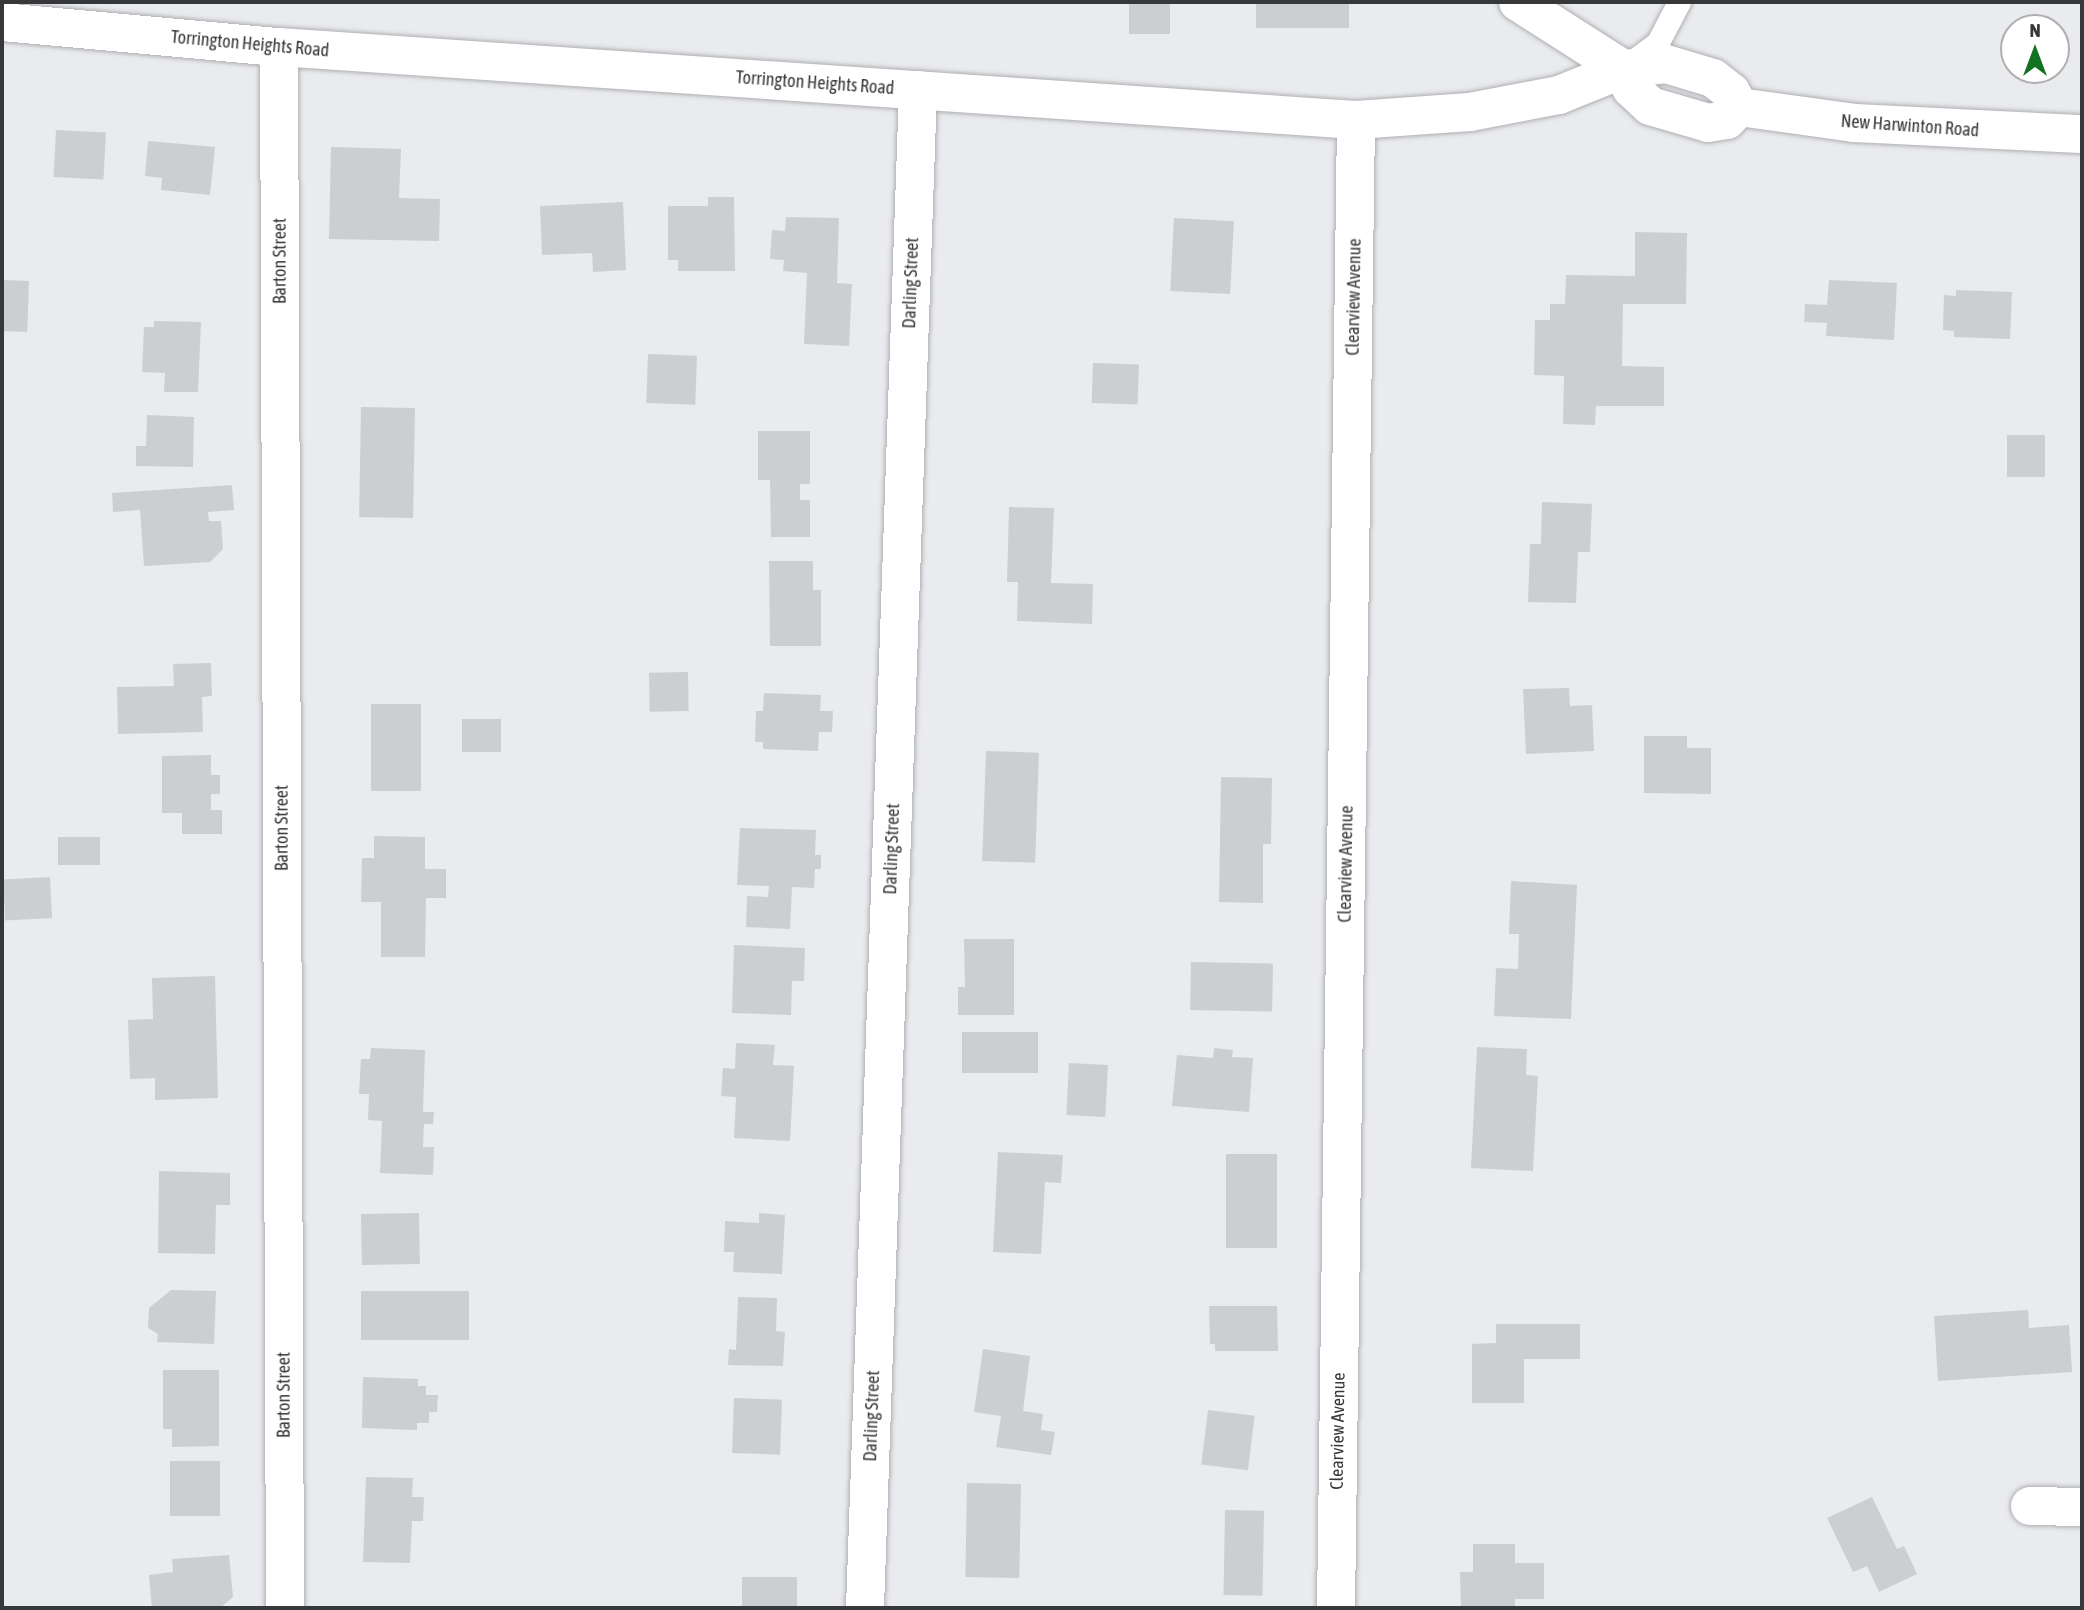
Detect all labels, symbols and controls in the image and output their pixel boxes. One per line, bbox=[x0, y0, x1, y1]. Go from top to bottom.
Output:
north arrow bbox=[2000, 14, 2070, 84]
text: N bbox=[2029, 19, 2041, 41]
street label: Torrington Heights Road bbox=[170, 26, 330, 62]
street label: Torrington Heights Road bbox=[735, 67, 895, 99]
street label: New Harwinton Road bbox=[1840, 110, 1980, 142]
street label: Barton Street bbox=[269, 218, 291, 304]
street label: Darling Street bbox=[899, 237, 923, 329]
street label: Clearview Avenue bbox=[1342, 238, 1366, 356]
street label: Barton Street bbox=[271, 785, 293, 871]
street label: Darling Street bbox=[880, 803, 904, 895]
street label: Clearview Avenue bbox=[1334, 805, 1358, 923]
street label: Barton Street bbox=[273, 1352, 295, 1438]
street label: Darling Street bbox=[860, 1370, 884, 1462]
street label: Clearview Avenue bbox=[1326, 1372, 1350, 1490]

